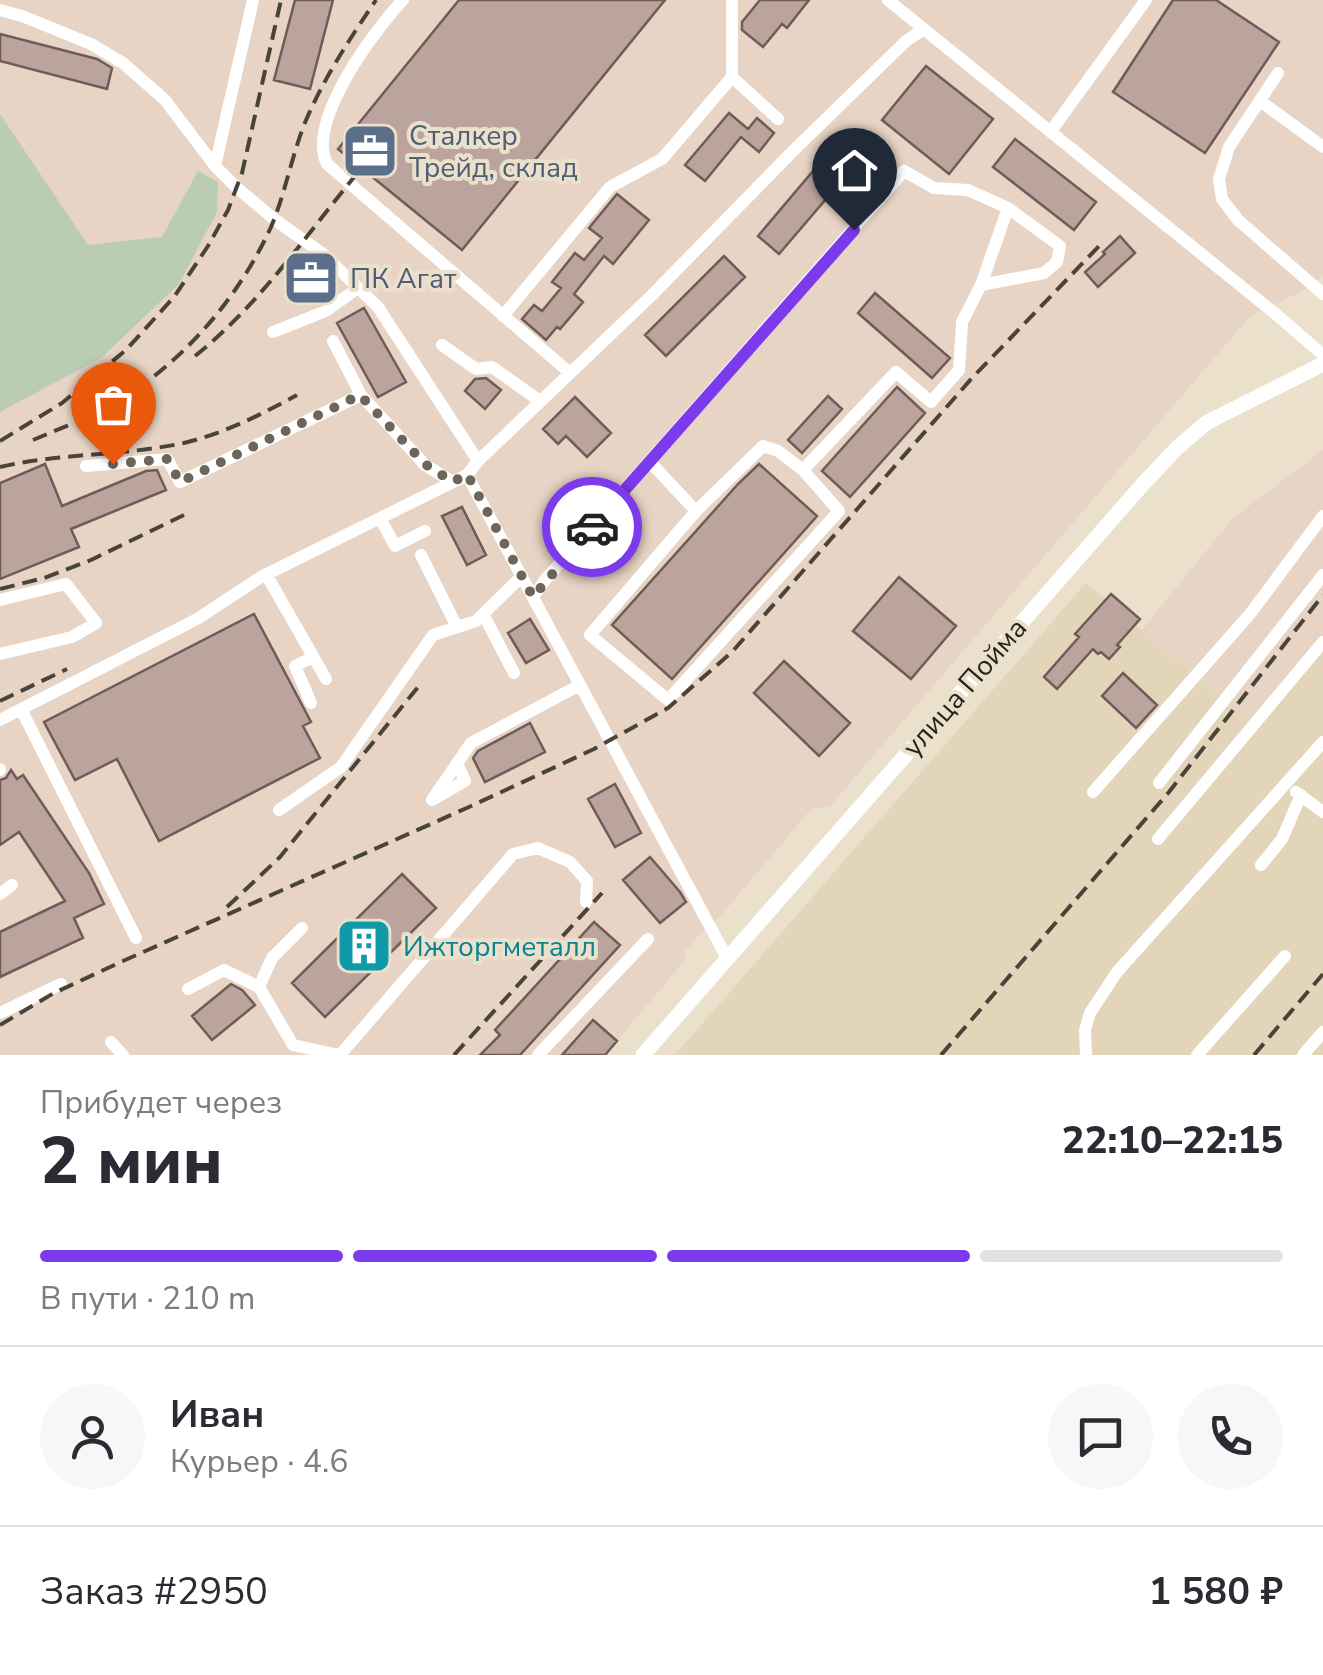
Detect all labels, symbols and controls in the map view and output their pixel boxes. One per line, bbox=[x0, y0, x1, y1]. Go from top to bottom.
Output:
place label: Сталкер Трейд, склад bbox=[409, 117, 578, 187]
office icon: Сталкер Трейд, склад bbox=[340, 121, 400, 181]
pin bbox=[812, 128, 897, 231]
icon: home bbox=[827, 143, 882, 198]
office icon: ПК Агат bbox=[281, 248, 341, 308]
place label: ПК Агат bbox=[350, 260, 457, 298]
pin bbox=[71, 362, 156, 465]
icon: bag bbox=[86, 377, 141, 432]
courier bbox=[542, 477, 642, 577]
icon: car bbox=[565, 500, 620, 555]
street label: улица Пойма bbox=[894, 610, 1036, 765]
building icon: Ижторгметалл bbox=[334, 916, 394, 976]
place label: Ижторгметалл bbox=[403, 928, 596, 966]
text: Прибудет через bbox=[40, 1081, 282, 1124]
text: 22:10–22:15 bbox=[1062, 1115, 1283, 1166]
text: 2 мин bbox=[40, 1117, 223, 1206]
text: В пути · 210 m bbox=[40, 1277, 255, 1320]
button: person bbox=[40, 1384, 145, 1489]
button: chat bbox=[1048, 1384, 1153, 1489]
button: phone bbox=[1178, 1384, 1283, 1489]
text: Иван bbox=[170, 1389, 264, 1440]
text: Курьер · 4.6 bbox=[170, 1440, 348, 1483]
text: Заказ #2950 bbox=[40, 1566, 268, 1617]
text: 1 580 ₽ bbox=[1148, 1566, 1283, 1617]

